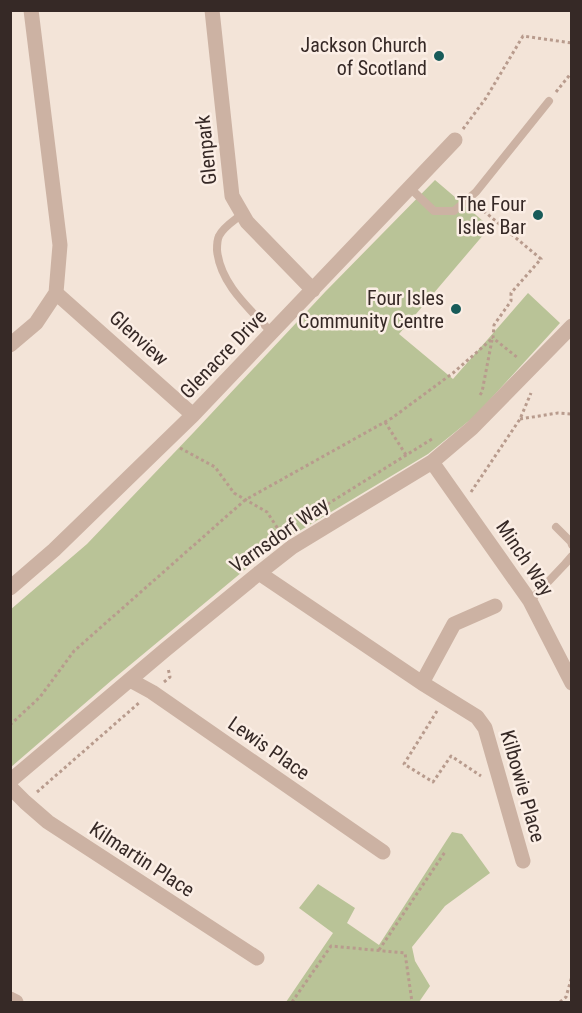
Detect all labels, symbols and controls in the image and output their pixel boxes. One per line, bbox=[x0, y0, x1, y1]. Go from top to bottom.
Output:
place label: Jackson Church of Scotland bbox=[301, 33, 427, 80]
marker: Jackson Church of Scotland bbox=[432, 49, 446, 63]
street label: Glenpark bbox=[190, 114, 222, 186]
place label: The Four Isles Bar bbox=[457, 192, 526, 239]
marker: The Four Isles Bar bbox=[531, 208, 545, 222]
place label: Four Isles Community Centre bbox=[298, 286, 444, 333]
marker: Four Isles Community Centre bbox=[449, 302, 463, 316]
street label: Glenview bbox=[105, 305, 173, 371]
street label: Glenacre Drive bbox=[175, 305, 271, 403]
street label: Varnsdorf Way bbox=[225, 492, 333, 578]
street label: Minch Way bbox=[491, 516, 559, 600]
street label: Lewis Place bbox=[224, 711, 314, 785]
street label: Kilbowie Place bbox=[496, 727, 550, 845]
street label: Kilmartin Place bbox=[85, 816, 199, 902]

